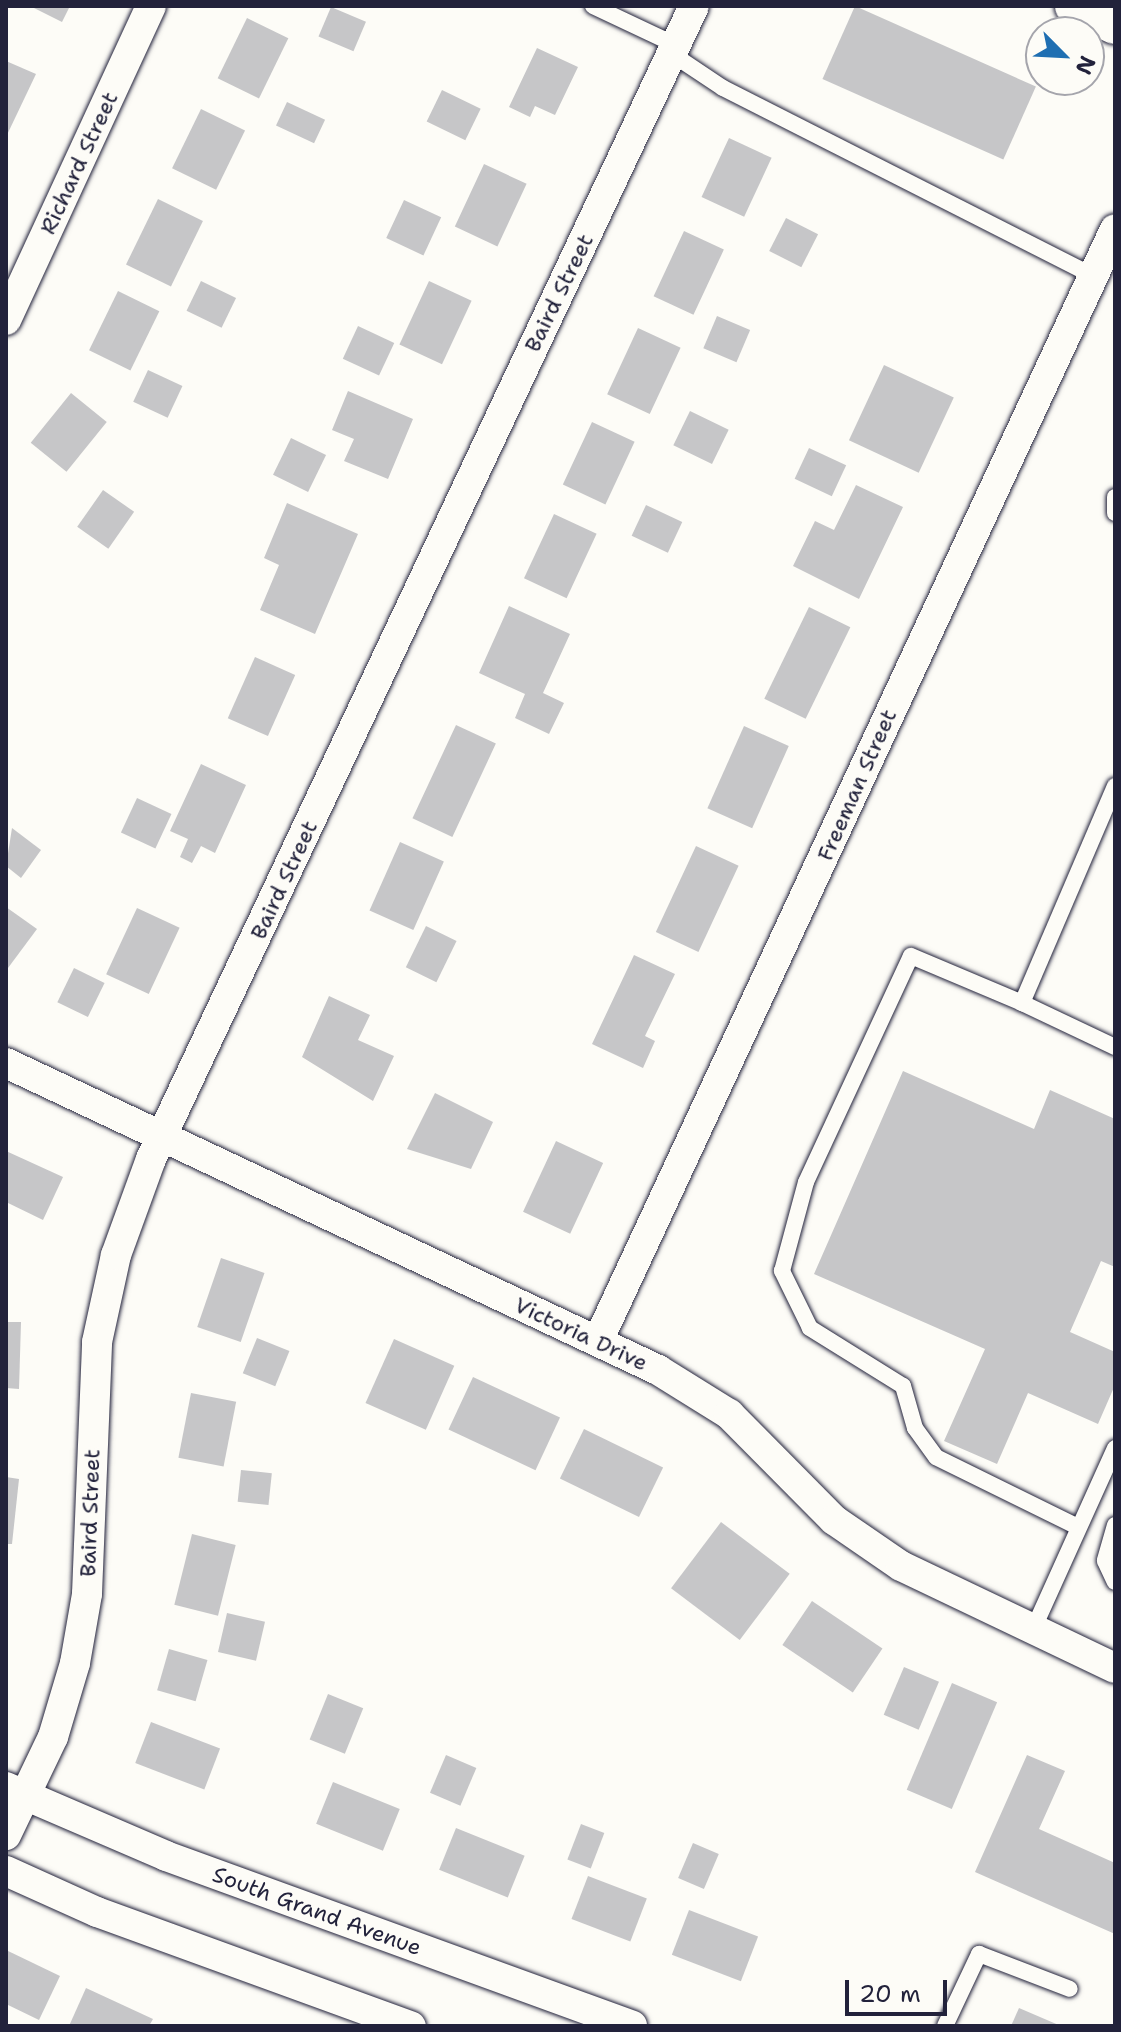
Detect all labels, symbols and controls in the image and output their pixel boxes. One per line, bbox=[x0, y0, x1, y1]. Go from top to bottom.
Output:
north arrow bbox=[1025, 16, 1105, 96]
text: N bbox=[1069, 51, 1102, 79]
street label: Richard Street bbox=[34, 88, 124, 238]
street label: Baird Street bbox=[519, 230, 599, 356]
street label: Freeman Street bbox=[812, 705, 902, 865]
street label: Baird Street bbox=[245, 817, 323, 943]
street label: Victoria Drive bbox=[510, 1292, 652, 1376]
street label: Baird Street bbox=[75, 1449, 105, 1577]
street label: South Grand Avenue bbox=[209, 1861, 425, 1961]
scale bar bbox=[849, 1964, 951, 2014]
text: 20 m bbox=[859, 1978, 921, 2010]

